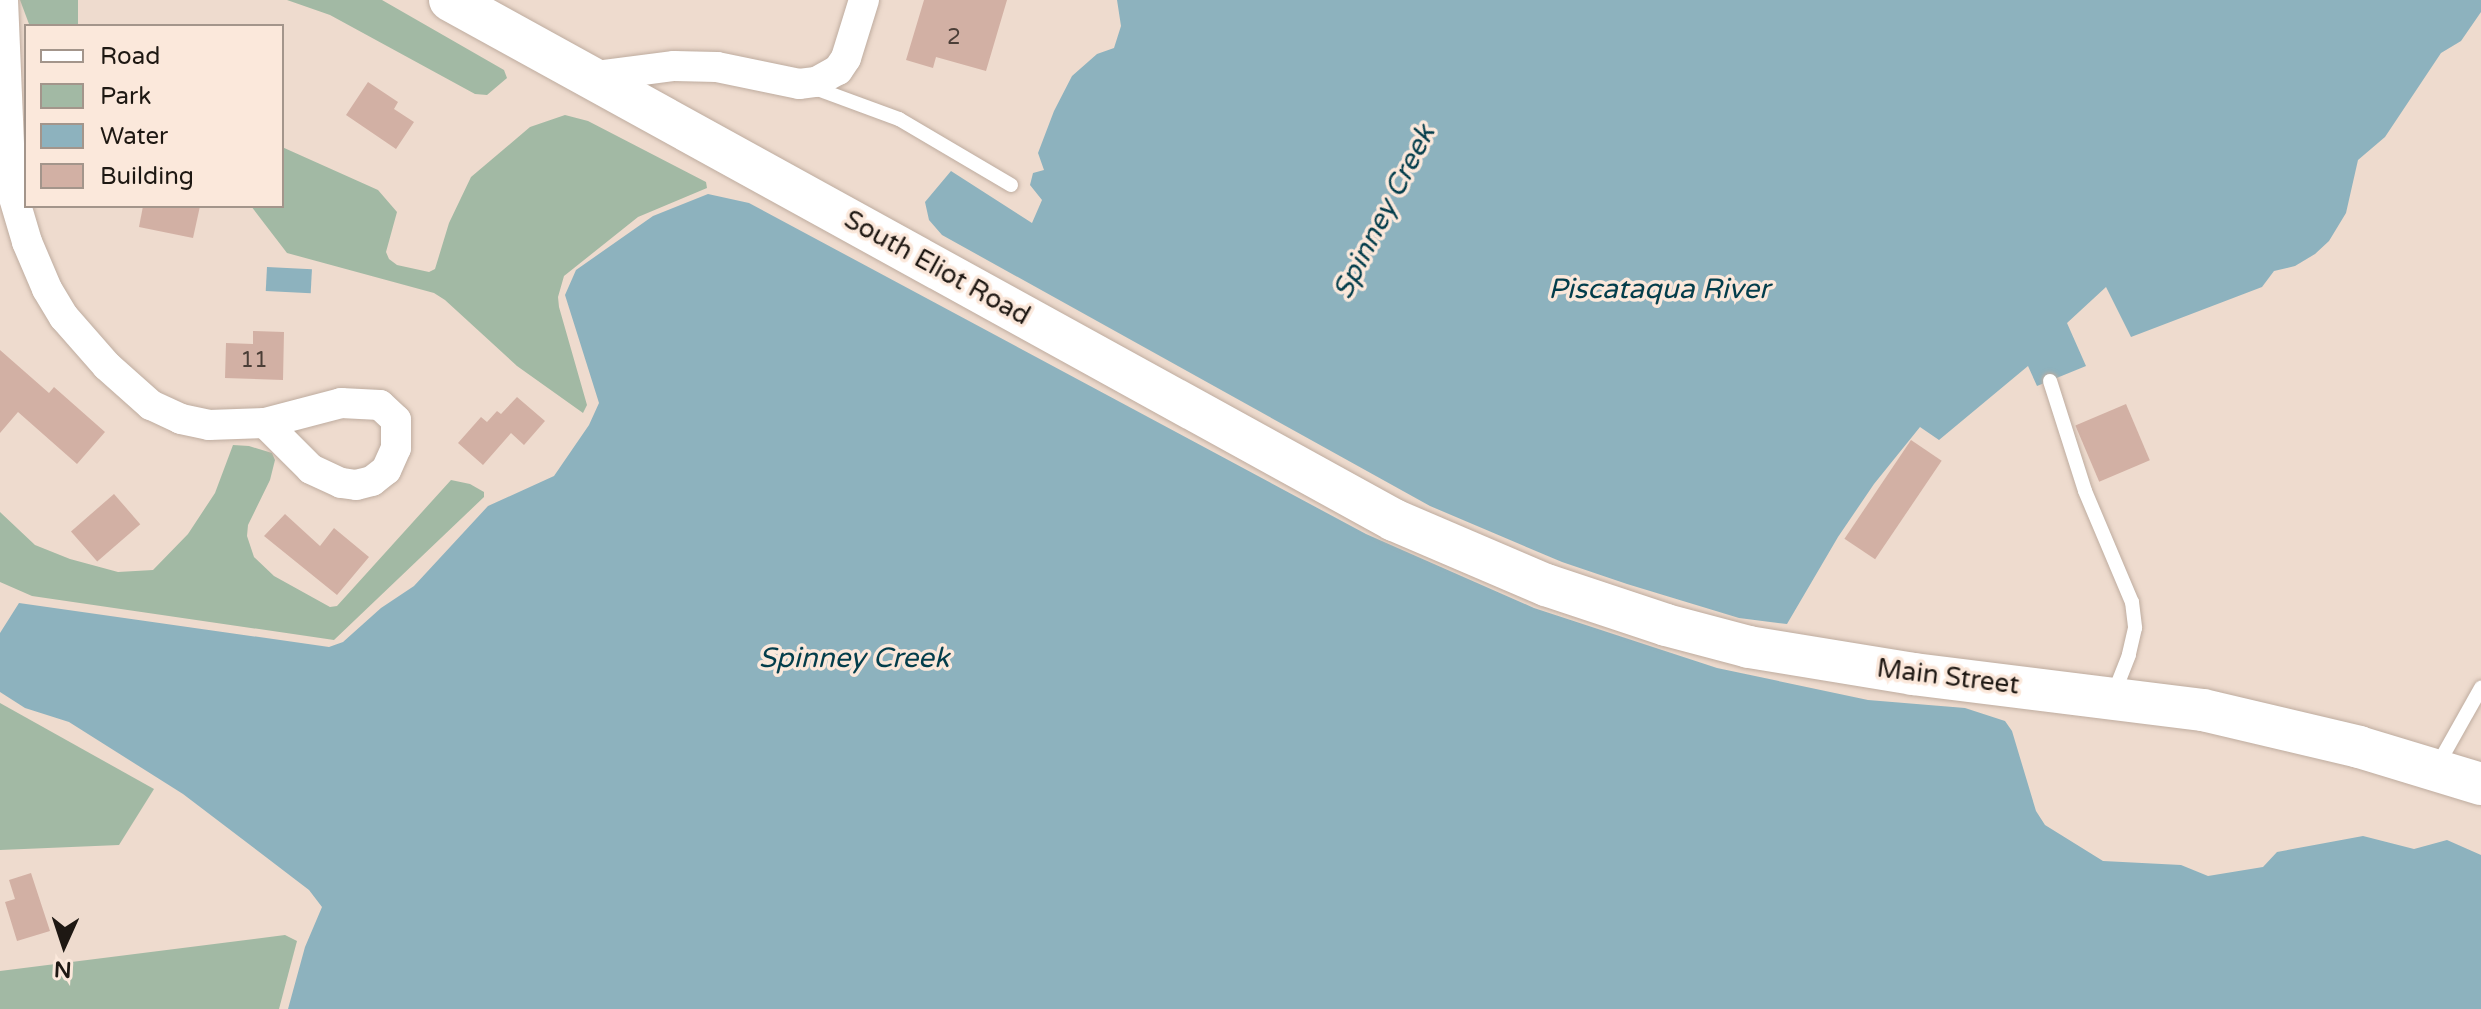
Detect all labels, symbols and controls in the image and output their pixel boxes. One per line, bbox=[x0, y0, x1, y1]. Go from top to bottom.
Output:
legend bbox=[24, 24, 284, 208]
house number: 2 bbox=[947, 25, 961, 51]
text: Road bbox=[100, 42, 160, 71]
text: Park bbox=[100, 82, 151, 111]
water label: Spinney Creek bbox=[1326, 120, 1442, 304]
text: Water bbox=[100, 122, 168, 151]
text: Building bbox=[100, 162, 194, 191]
street label: South Eliot Road bbox=[839, 204, 1035, 332]
water label: Piscataqua River bbox=[1548, 272, 1770, 306]
house number: 11 bbox=[240, 348, 268, 374]
water label: Spinney Creek bbox=[759, 641, 949, 675]
street label: Main Street bbox=[1875, 653, 2021, 701]
north arrow bbox=[24, 905, 104, 985]
text: N bbox=[53, 956, 72, 982]

